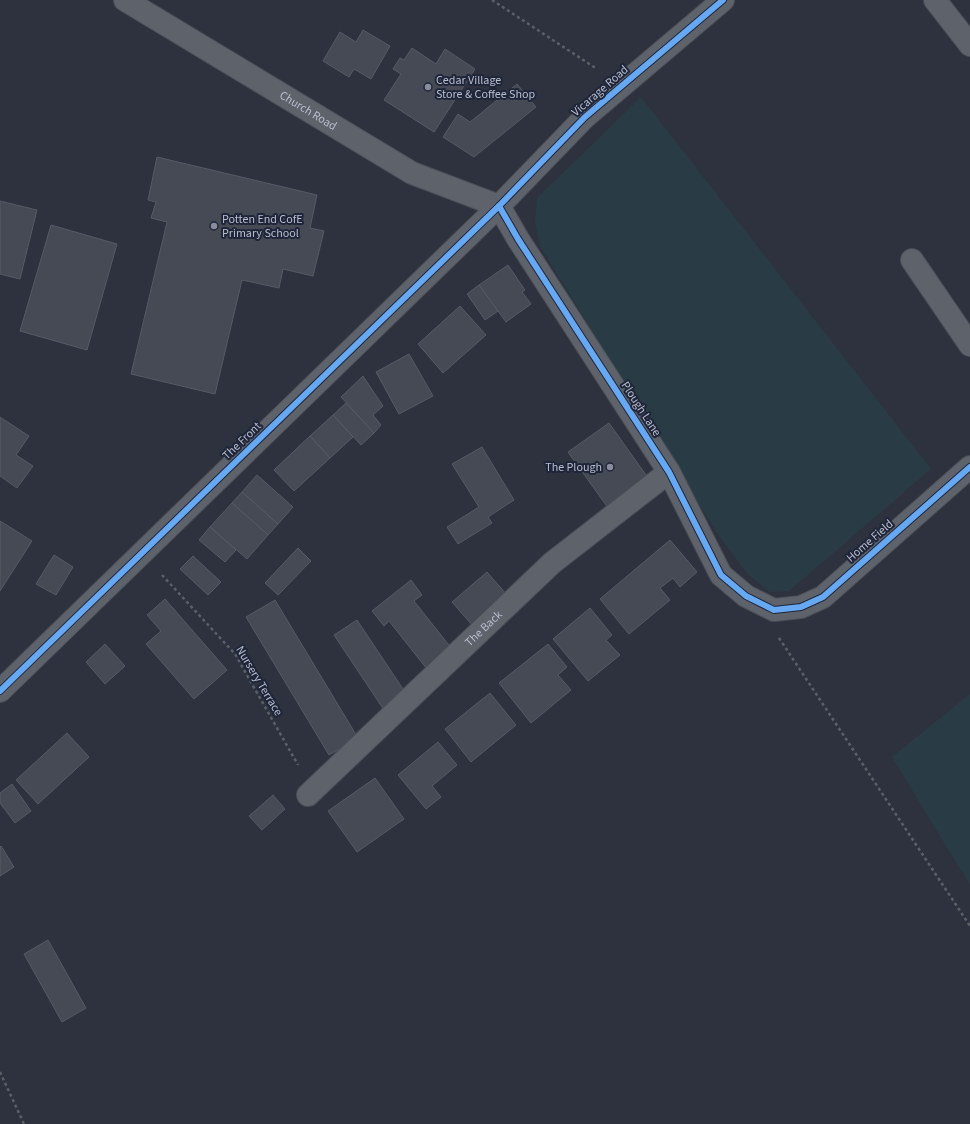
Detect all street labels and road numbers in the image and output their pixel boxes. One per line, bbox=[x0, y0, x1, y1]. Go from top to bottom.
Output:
street label: Vicarage Road bbox=[568, 61, 632, 121]
street label: Church Road bbox=[276, 87, 340, 134]
street label: Plough Lane bbox=[617, 378, 665, 440]
street label: The Front bbox=[219, 418, 265, 464]
street label: Home Field bbox=[843, 516, 897, 566]
street label: The Back bbox=[461, 606, 506, 650]
street label: Nursery Terrace bbox=[231, 643, 287, 719]

